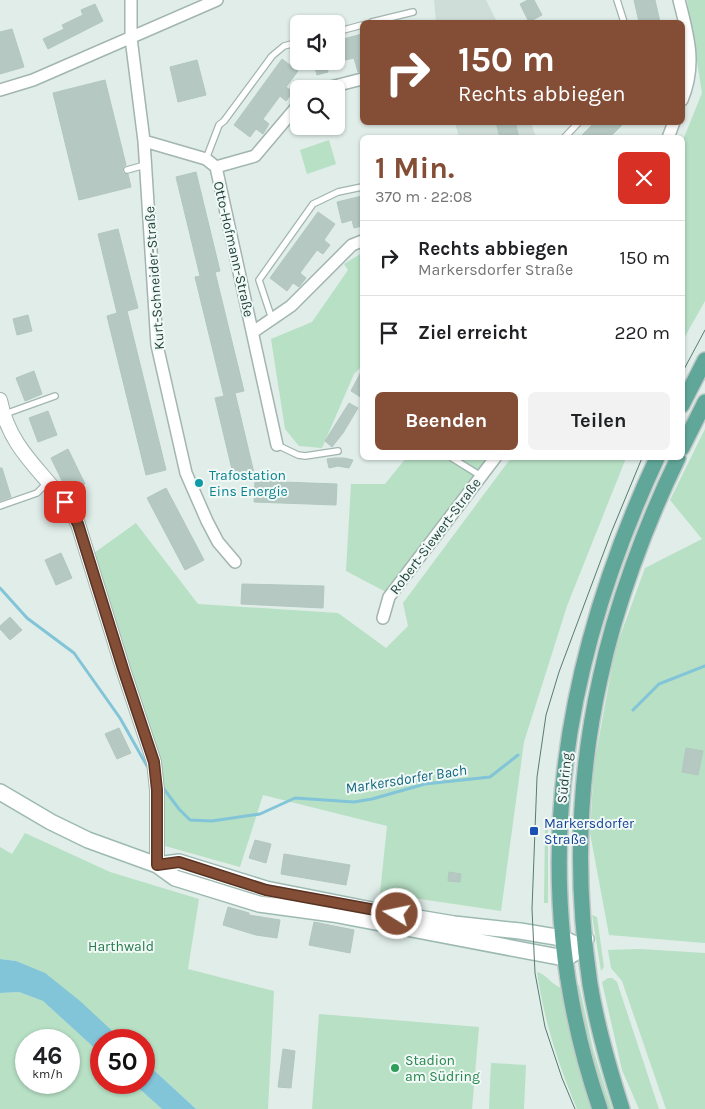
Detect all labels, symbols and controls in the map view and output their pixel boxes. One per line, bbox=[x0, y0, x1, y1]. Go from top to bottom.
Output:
map controls bbox=[290, 15, 345, 135]
button: sound bbox=[290, 15, 345, 70]
text: 150 m bbox=[458, 39, 555, 80]
icon: right bbox=[375, 40, 440, 105]
button: search bbox=[290, 80, 345, 135]
text: Rechts abbiegen bbox=[458, 81, 626, 107]
text: 1 Min. bbox=[375, 150, 455, 186]
button: close bbox=[618, 152, 670, 204]
street label: Otto-Hofmann-Straße bbox=[210, 180, 257, 319]
text: 370 m · 22:08 bbox=[375, 187, 472, 206]
street label: Kurt-Schneider-Straße bbox=[141, 206, 168, 350]
text: Rechts abbiegen bbox=[418, 238, 568, 260]
icon: right bbox=[375, 244, 403, 272]
text: 150 m bbox=[619, 247, 670, 269]
text: Markersdorfer Straße bbox=[418, 260, 573, 279]
icon: arrive bbox=[375, 319, 403, 347]
text: Ziel erreicht bbox=[418, 322, 528, 344]
text: 220 m bbox=[614, 322, 670, 344]
button: Beenden bbox=[375, 392, 518, 450]
button: Teilen bbox=[528, 392, 670, 450]
place label: Trafostation Eins Energie bbox=[209, 467, 288, 500]
street label: Robert-Siewert-Straße bbox=[386, 475, 485, 598]
marker: Trafostation Eins Energie bbox=[193, 477, 205, 489]
pin bbox=[44, 481, 86, 523]
icon: arrive bbox=[51, 488, 79, 516]
street label: Südring bbox=[553, 752, 576, 804]
water label: Markersdorfer Bach bbox=[344, 761, 468, 797]
place label: Markersdorfer Straße bbox=[544, 815, 635, 848]
marker: Markersdorfer Straße bbox=[528, 825, 540, 837]
position arrow bbox=[370, 887, 422, 939]
park label: Harthwald bbox=[88, 938, 154, 955]
speed limit sign: 50 bbox=[90, 1029, 155, 1094]
text: 46 bbox=[32, 1041, 63, 1070]
place label: Stadion am Südring bbox=[405, 1052, 480, 1085]
marker: Stadion am Südring bbox=[389, 1062, 401, 1074]
text: km/h bbox=[32, 1067, 63, 1081]

